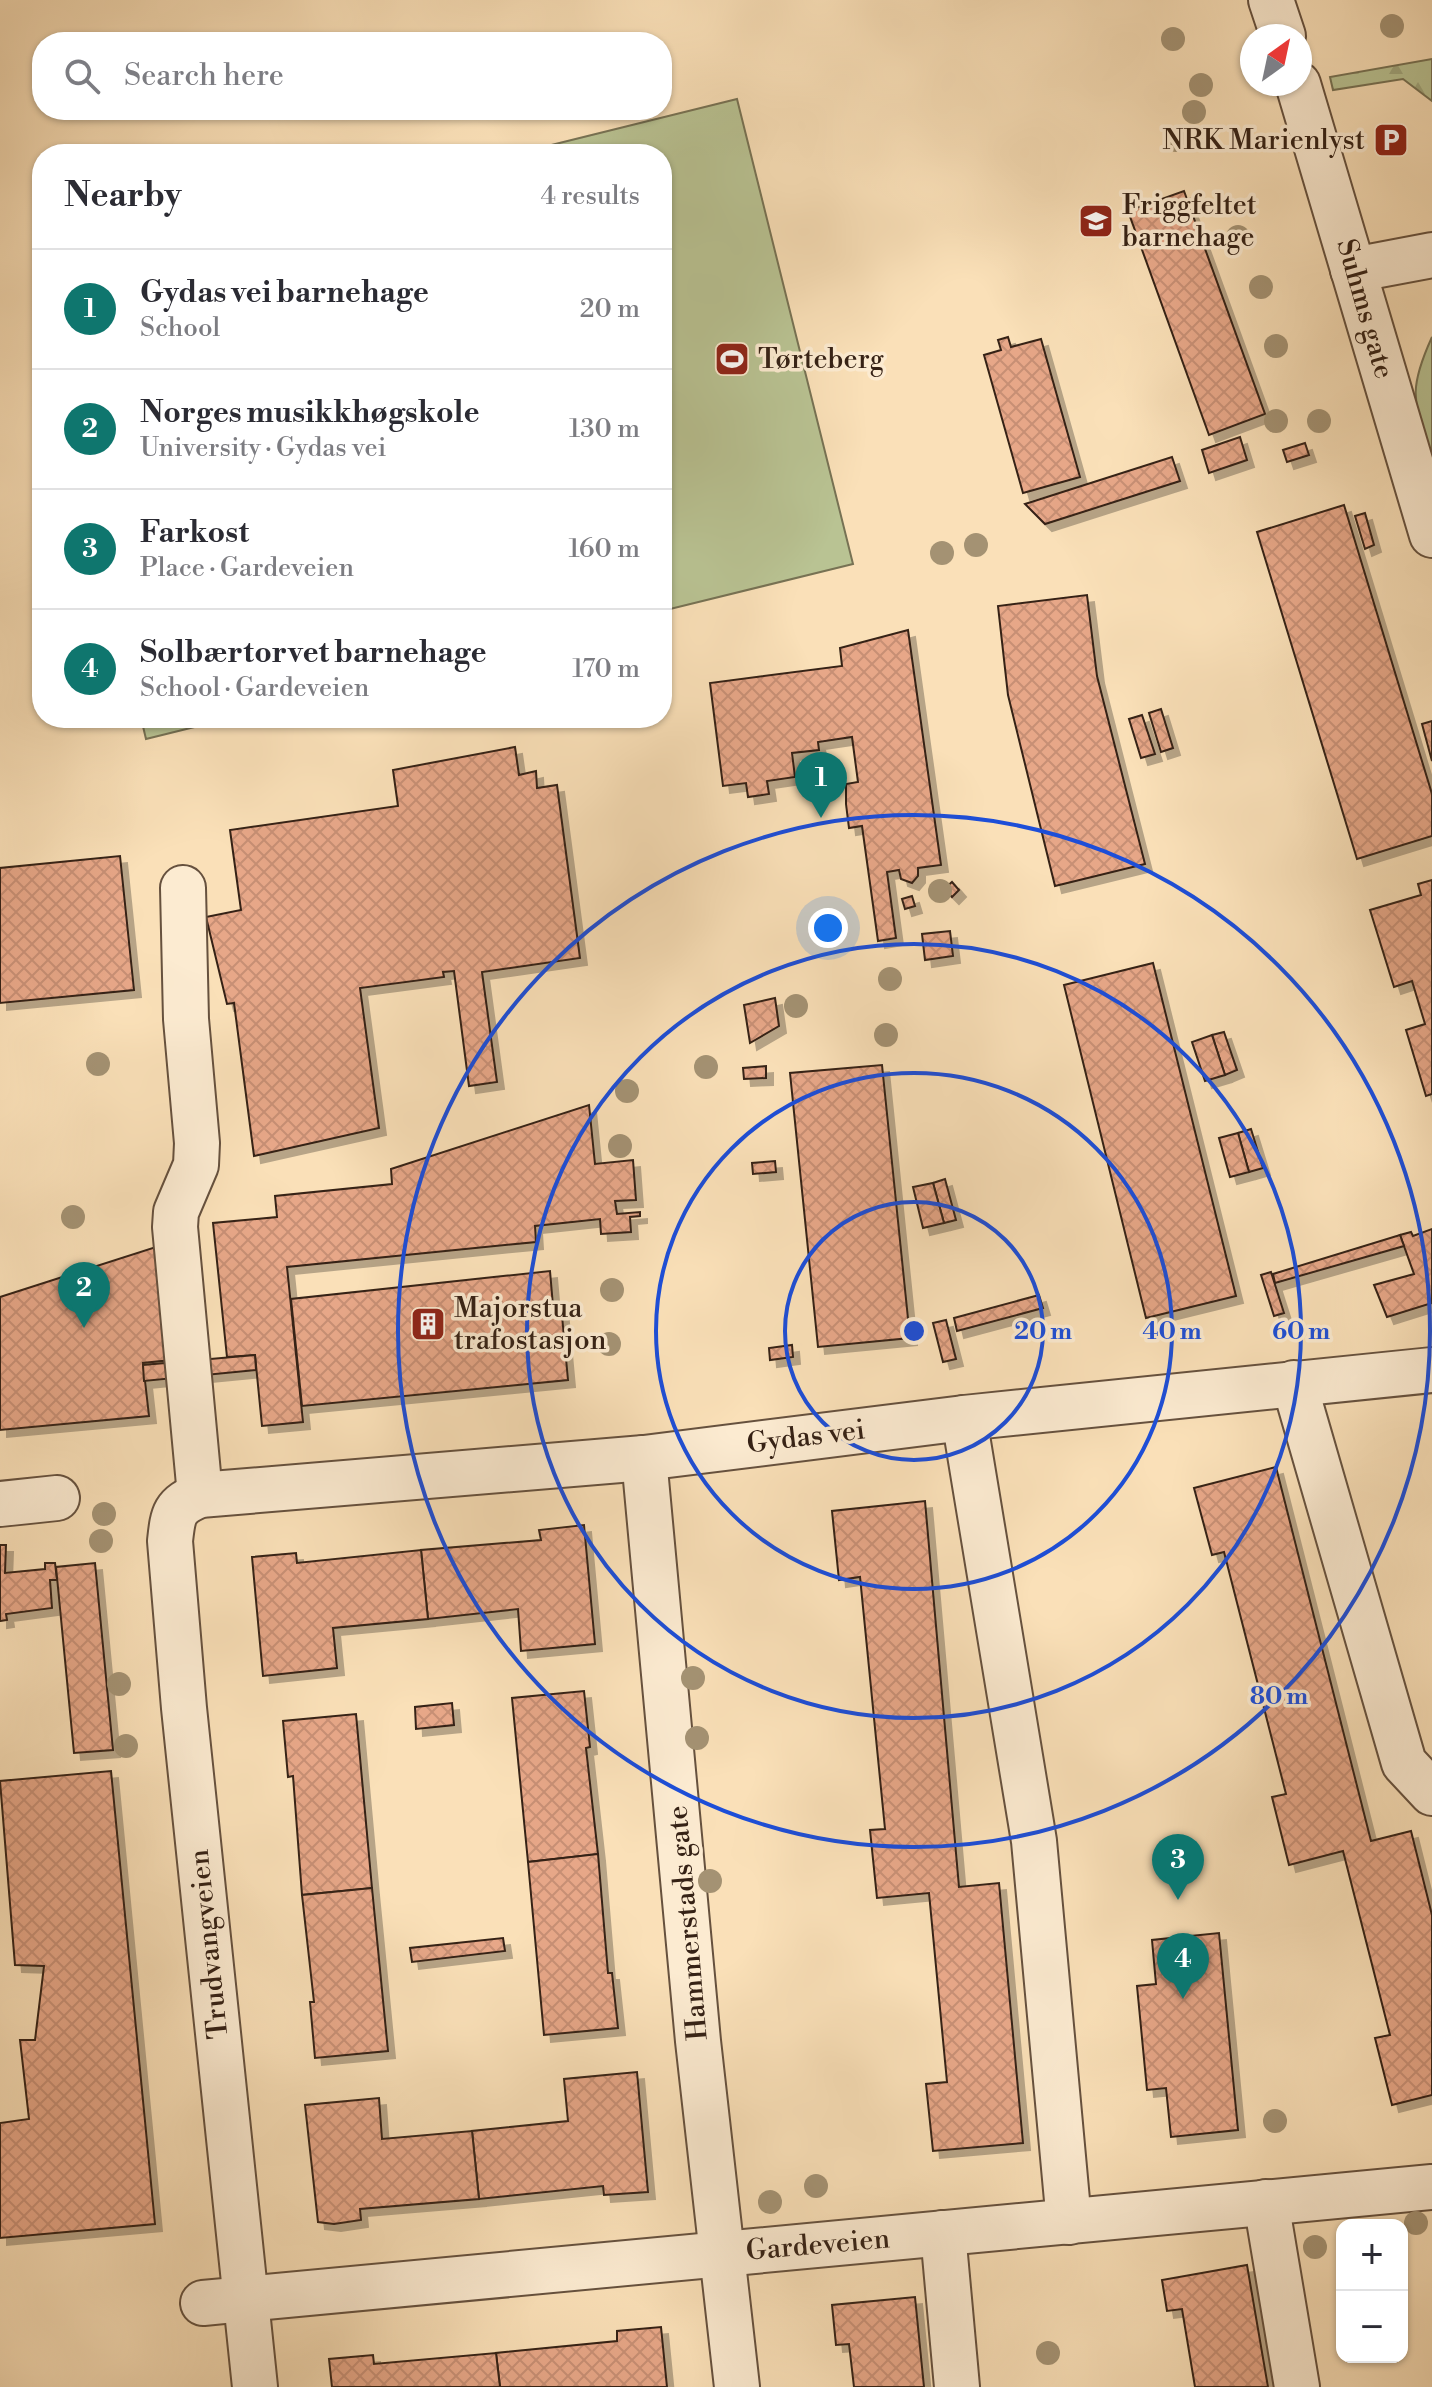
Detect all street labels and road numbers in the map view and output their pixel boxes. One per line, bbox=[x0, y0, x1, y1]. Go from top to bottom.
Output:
street label: Suhms gate bbox=[1328, 235, 1402, 383]
street label: Gydas vei bbox=[745, 1412, 867, 1462]
street label: Hammerstads gate bbox=[660, 1804, 716, 2042]
street label: Trudvangveien bbox=[182, 1847, 236, 2041]
street label: Gardeveien bbox=[745, 2221, 892, 2269]

